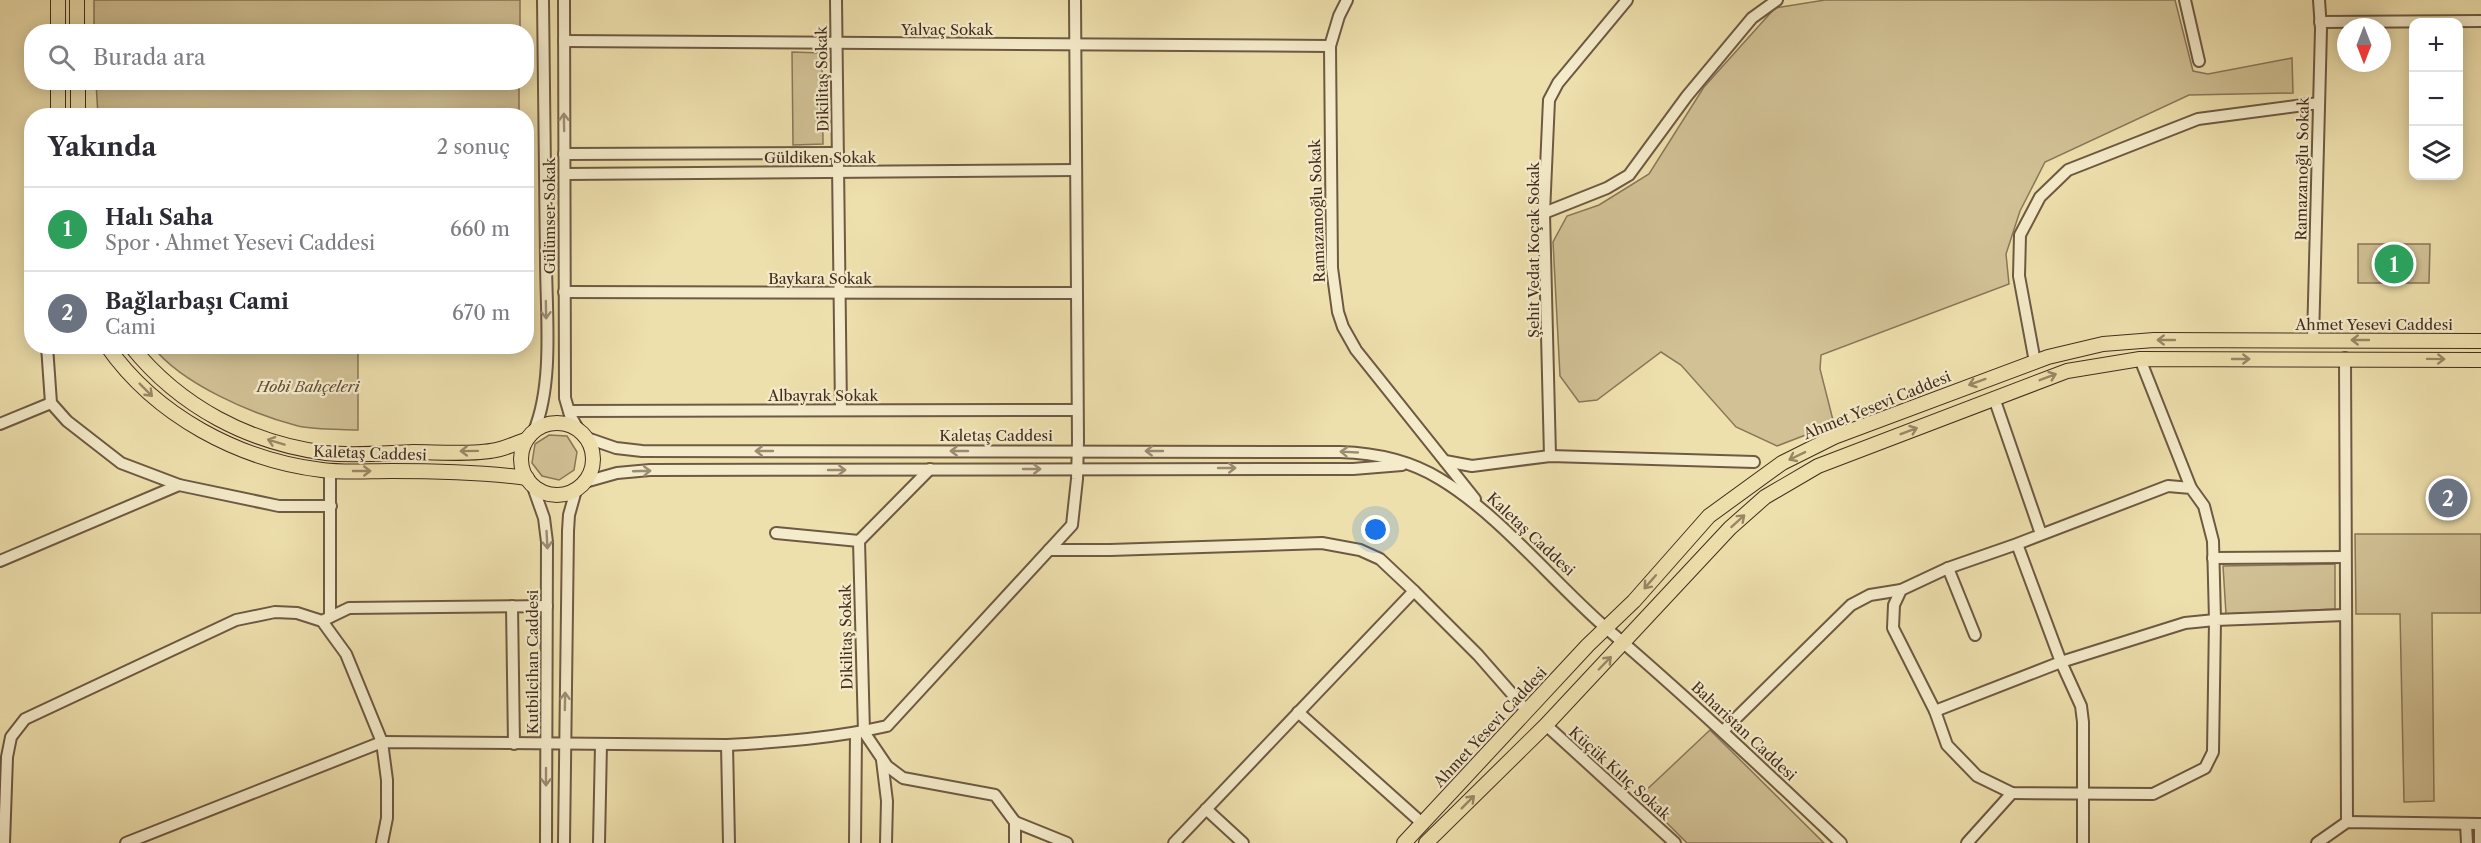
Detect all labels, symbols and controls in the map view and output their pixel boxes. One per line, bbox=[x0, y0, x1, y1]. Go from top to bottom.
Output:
north arrow bbox=[2337, 18, 2391, 72]
map controls bbox=[2409, 18, 2463, 180]
button: + bbox=[2409, 18, 2463, 72]
street label: Yalvaç Sokak bbox=[900, 20, 994, 39]
search box bbox=[24, 24, 534, 90]
street label: Dikilitaş Sokak bbox=[812, 25, 832, 132]
icon: search bbox=[45, 41, 78, 74]
text: Burada ara bbox=[93, 44, 206, 71]
button: − bbox=[2409, 72, 2463, 126]
street label: Ramazanoğlu Sokak bbox=[2291, 96, 2313, 241]
one-way arrow bbox=[558, 112, 570, 132]
button: layers bbox=[2409, 126, 2463, 180]
text: Yakında bbox=[48, 131, 157, 163]
text: 2 sonuç bbox=[437, 135, 510, 159]
street label: Ramazanoğlu Sokak bbox=[1305, 138, 1329, 283]
street label: Güldiken Sokak bbox=[764, 148, 877, 167]
street label: Gülümser Sokak bbox=[540, 156, 559, 274]
street label: Şehit Vedat Koçak Sokak bbox=[1524, 161, 1543, 338]
text: Halı Saha bbox=[105, 204, 213, 231]
text: 1 bbox=[63, 217, 72, 241]
text: 660 m bbox=[450, 217, 510, 241]
text: Spor · Ahmet Yesevi Caddesi bbox=[105, 231, 375, 255]
pin: 1 bbox=[2374, 242, 2414, 286]
street label: Baykara Sokak bbox=[768, 269, 873, 288]
text: Bağlarbaşı Cami bbox=[105, 288, 289, 315]
one-way arrow bbox=[540, 300, 552, 320]
text: 2 bbox=[62, 301, 73, 325]
text: 670 m bbox=[452, 301, 510, 325]
text: Cami bbox=[105, 315, 156, 339]
street label: Ahmet Yesevi Caddesi bbox=[2294, 315, 2453, 334]
one-way arrow bbox=[2156, 334, 2176, 346]
one-way arrow bbox=[2350, 334, 2370, 346]
one-way arrow bbox=[2231, 353, 2251, 365]
one-way arrow bbox=[2426, 353, 2446, 365]
street label: Ahmet Yesevi Caddesi bbox=[1799, 367, 1954, 444]
one-way arrow bbox=[2038, 371, 2057, 382]
park label: Hobi Bahçeleri bbox=[255, 377, 361, 396]
one-way arrow bbox=[1968, 377, 1987, 388]
one-way arrow bbox=[138, 382, 153, 397]
street label: Albayrak Sokak bbox=[767, 386, 879, 405]
one-way arrow bbox=[1899, 425, 1918, 436]
street label: Kaletaş Caddesi bbox=[939, 426, 1053, 445]
one-way arrow bbox=[266, 436, 285, 447]
street label: Kaletaş Caddesi bbox=[313, 442, 427, 464]
one-way arrow bbox=[460, 445, 480, 457]
one-way arrow bbox=[754, 445, 774, 457]
one-way arrow bbox=[949, 445, 969, 457]
one-way arrow bbox=[1144, 445, 1164, 457]
one-way arrow bbox=[1339, 447, 1359, 458]
one-way arrow bbox=[1788, 450, 1806, 462]
one-way arrow bbox=[1217, 462, 1237, 474]
one-way arrow bbox=[1022, 463, 1042, 474]
one-way arrow bbox=[827, 464, 847, 476]
one-way arrow bbox=[352, 465, 372, 477]
one-way arrow bbox=[632, 465, 652, 476]
pin: 2 bbox=[2428, 476, 2468, 520]
street label: Kaletaş Caddesi bbox=[1483, 488, 1579, 580]
one-way arrow bbox=[1730, 514, 1745, 528]
your location bbox=[1361, 515, 1390, 544]
one-way arrow bbox=[541, 530, 552, 550]
one-way arrow bbox=[1643, 574, 1657, 589]
street label: Dikilitaş Sokak bbox=[836, 583, 856, 690]
street label: Kutbilcihan Caddesi bbox=[523, 589, 542, 734]
one-way arrow bbox=[1597, 656, 1611, 671]
street label: Ahmet Yesevi Caddesi bbox=[1429, 663, 1551, 792]
street label: Baharistan Caddesi bbox=[1687, 677, 1801, 785]
one-way arrow bbox=[559, 691, 571, 711]
street label: Küçük Kılıç Sokak bbox=[1565, 722, 1676, 825]
one-way arrow bbox=[540, 767, 552, 787]
one-way arrow bbox=[1460, 794, 1475, 809]

